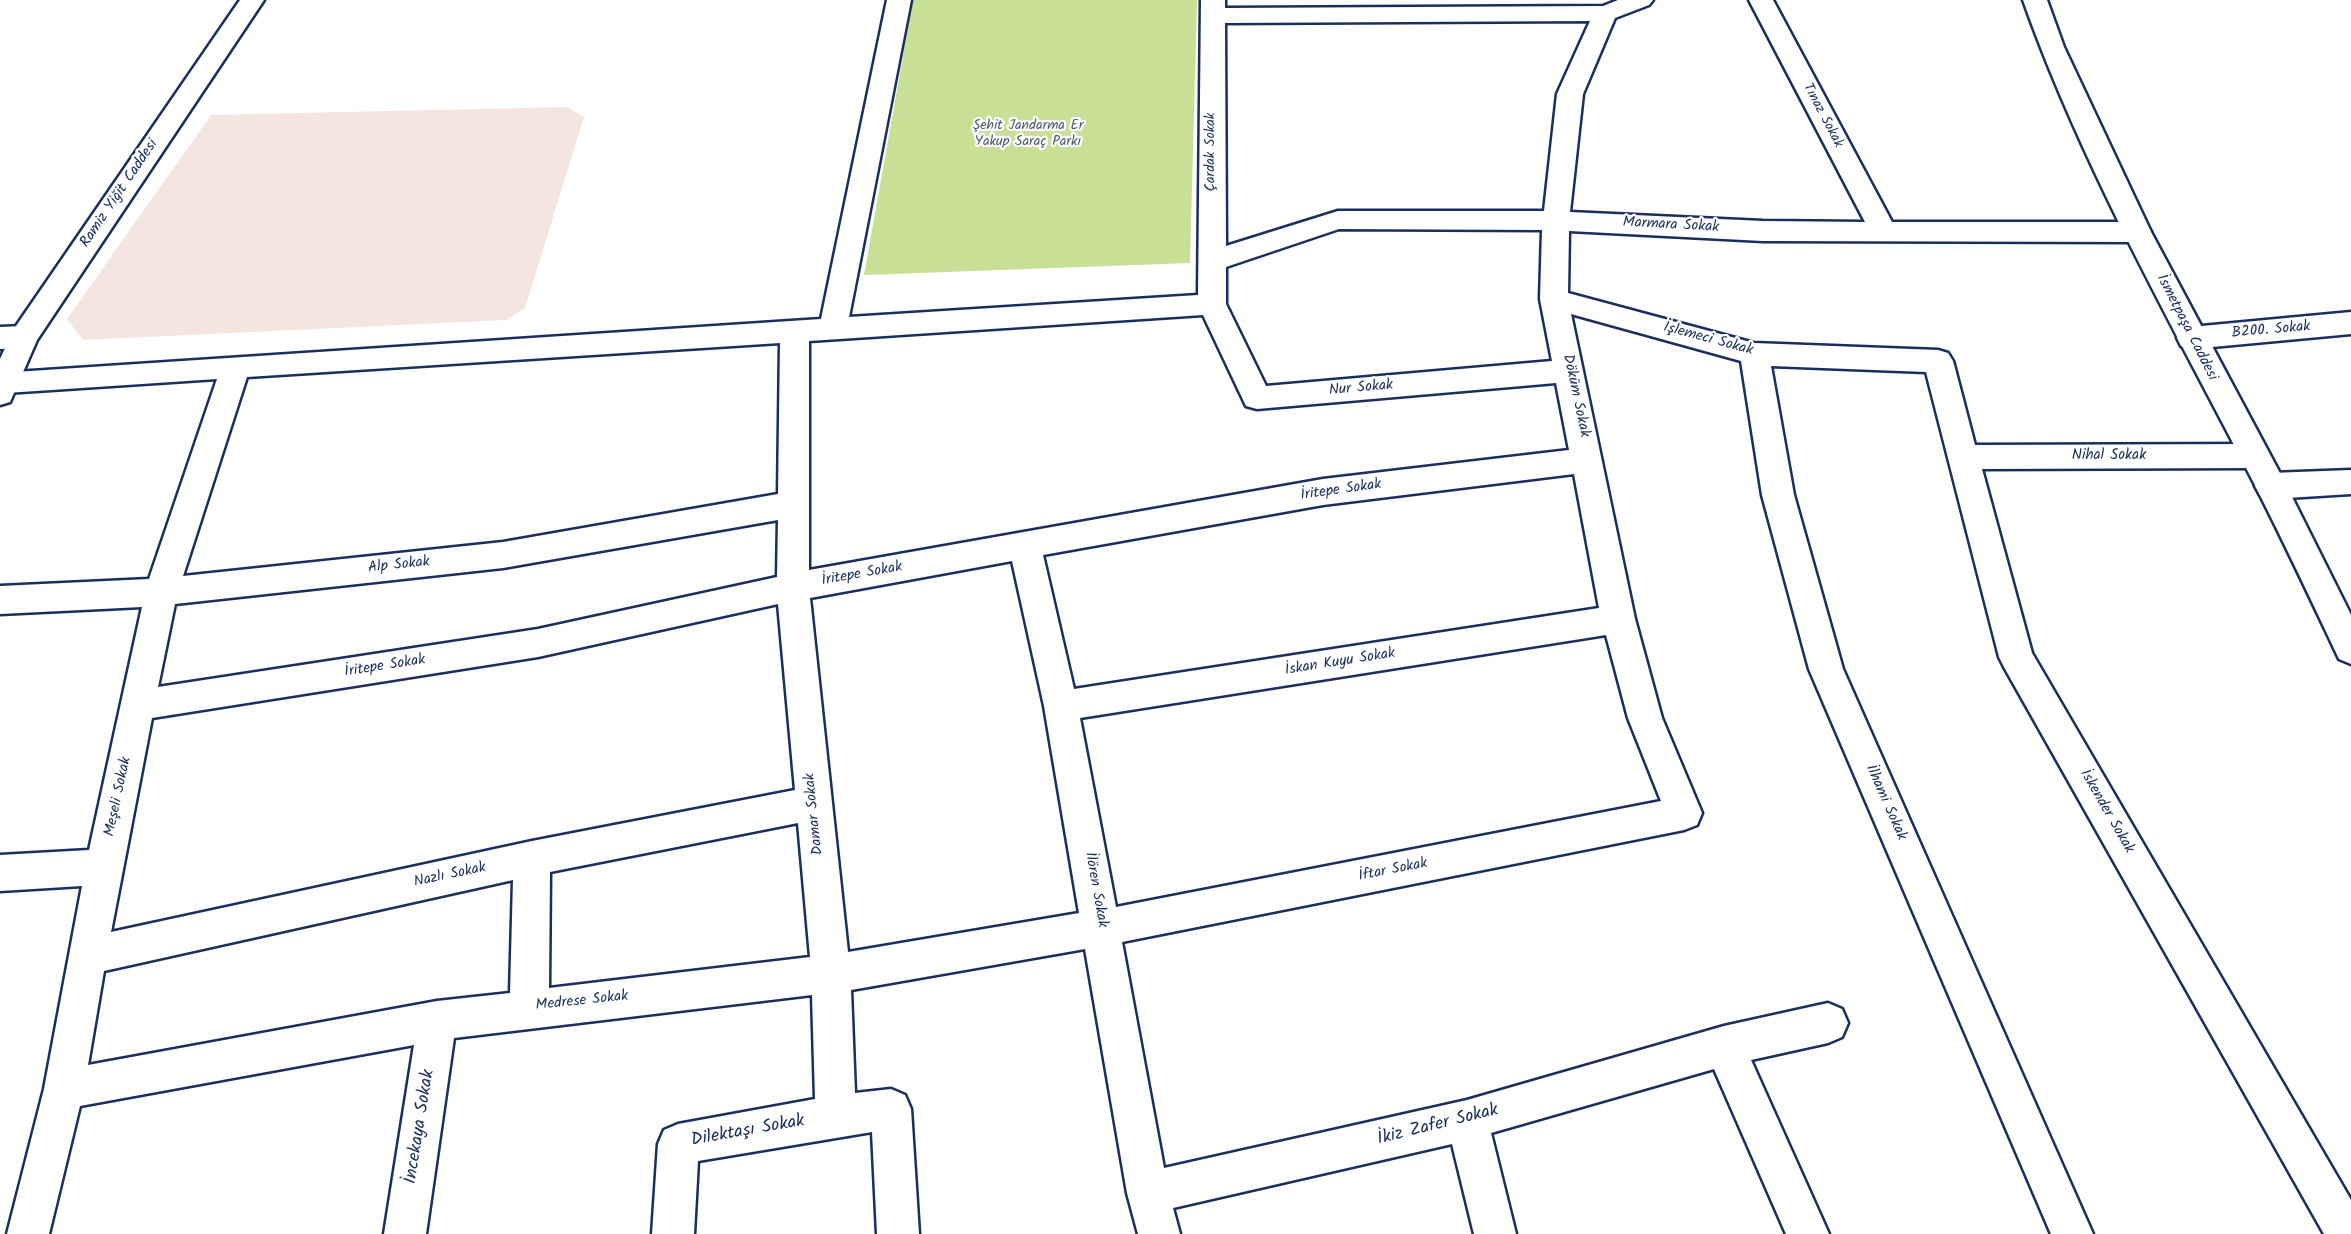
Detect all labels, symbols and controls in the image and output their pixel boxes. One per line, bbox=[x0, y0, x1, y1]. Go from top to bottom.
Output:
street label: Tınaz Sokak bbox=[1798, 81, 1846, 151]
street label: Çardak Sokak bbox=[1204, 113, 1220, 191]
park label: Şehit Jandarma Er Yakup Saraç Parkı bbox=[973, 119, 1083, 152]
street label: Ramiz Yiğit Caddesi bbox=[77, 137, 163, 251]
street label: Marmara Sokak bbox=[1622, 214, 1720, 238]
street label: İsmetpaşa Caddesi bbox=[2151, 272, 2221, 384]
street label: İşlemeci Sokak bbox=[1661, 319, 1755, 361]
street label: B200. Sokak bbox=[2231, 319, 2311, 343]
street label: Döküm Sokak bbox=[1557, 353, 1593, 439]
street label: Nur Sokak bbox=[1328, 377, 1394, 401]
street label: Nihal Sokak bbox=[2072, 447, 2146, 465]
street label: İritepe Sokak bbox=[1299, 476, 1383, 506]
street label: Alp Sokak bbox=[367, 554, 431, 578]
street label: İritepe Sokak bbox=[820, 559, 904, 591]
street label: İskan Kuyu Sokak bbox=[1284, 645, 1396, 681]
street label: İritepe Sokak bbox=[343, 652, 427, 682]
street label: Meşeli Sokak bbox=[102, 756, 136, 838]
street label: İlhami Sokak bbox=[1860, 762, 1910, 844]
street label: İskender Sokak bbox=[2075, 767, 2137, 857]
street label: Damar Sokak bbox=[802, 772, 828, 856]
street label: İlören Sokak bbox=[1079, 851, 1111, 929]
street label: İftar Sokak bbox=[1357, 855, 1429, 887]
street label: Nazlı Sokak bbox=[412, 860, 488, 892]
street label: Medrese Sokak bbox=[535, 988, 629, 1016]
street label: İncekaya Sokak bbox=[401, 1068, 441, 1186]
street label: İkiz Zafer Sokak bbox=[1375, 1101, 1501, 1151]
street label: Dilektaşı Sokak bbox=[690, 1111, 806, 1153]

